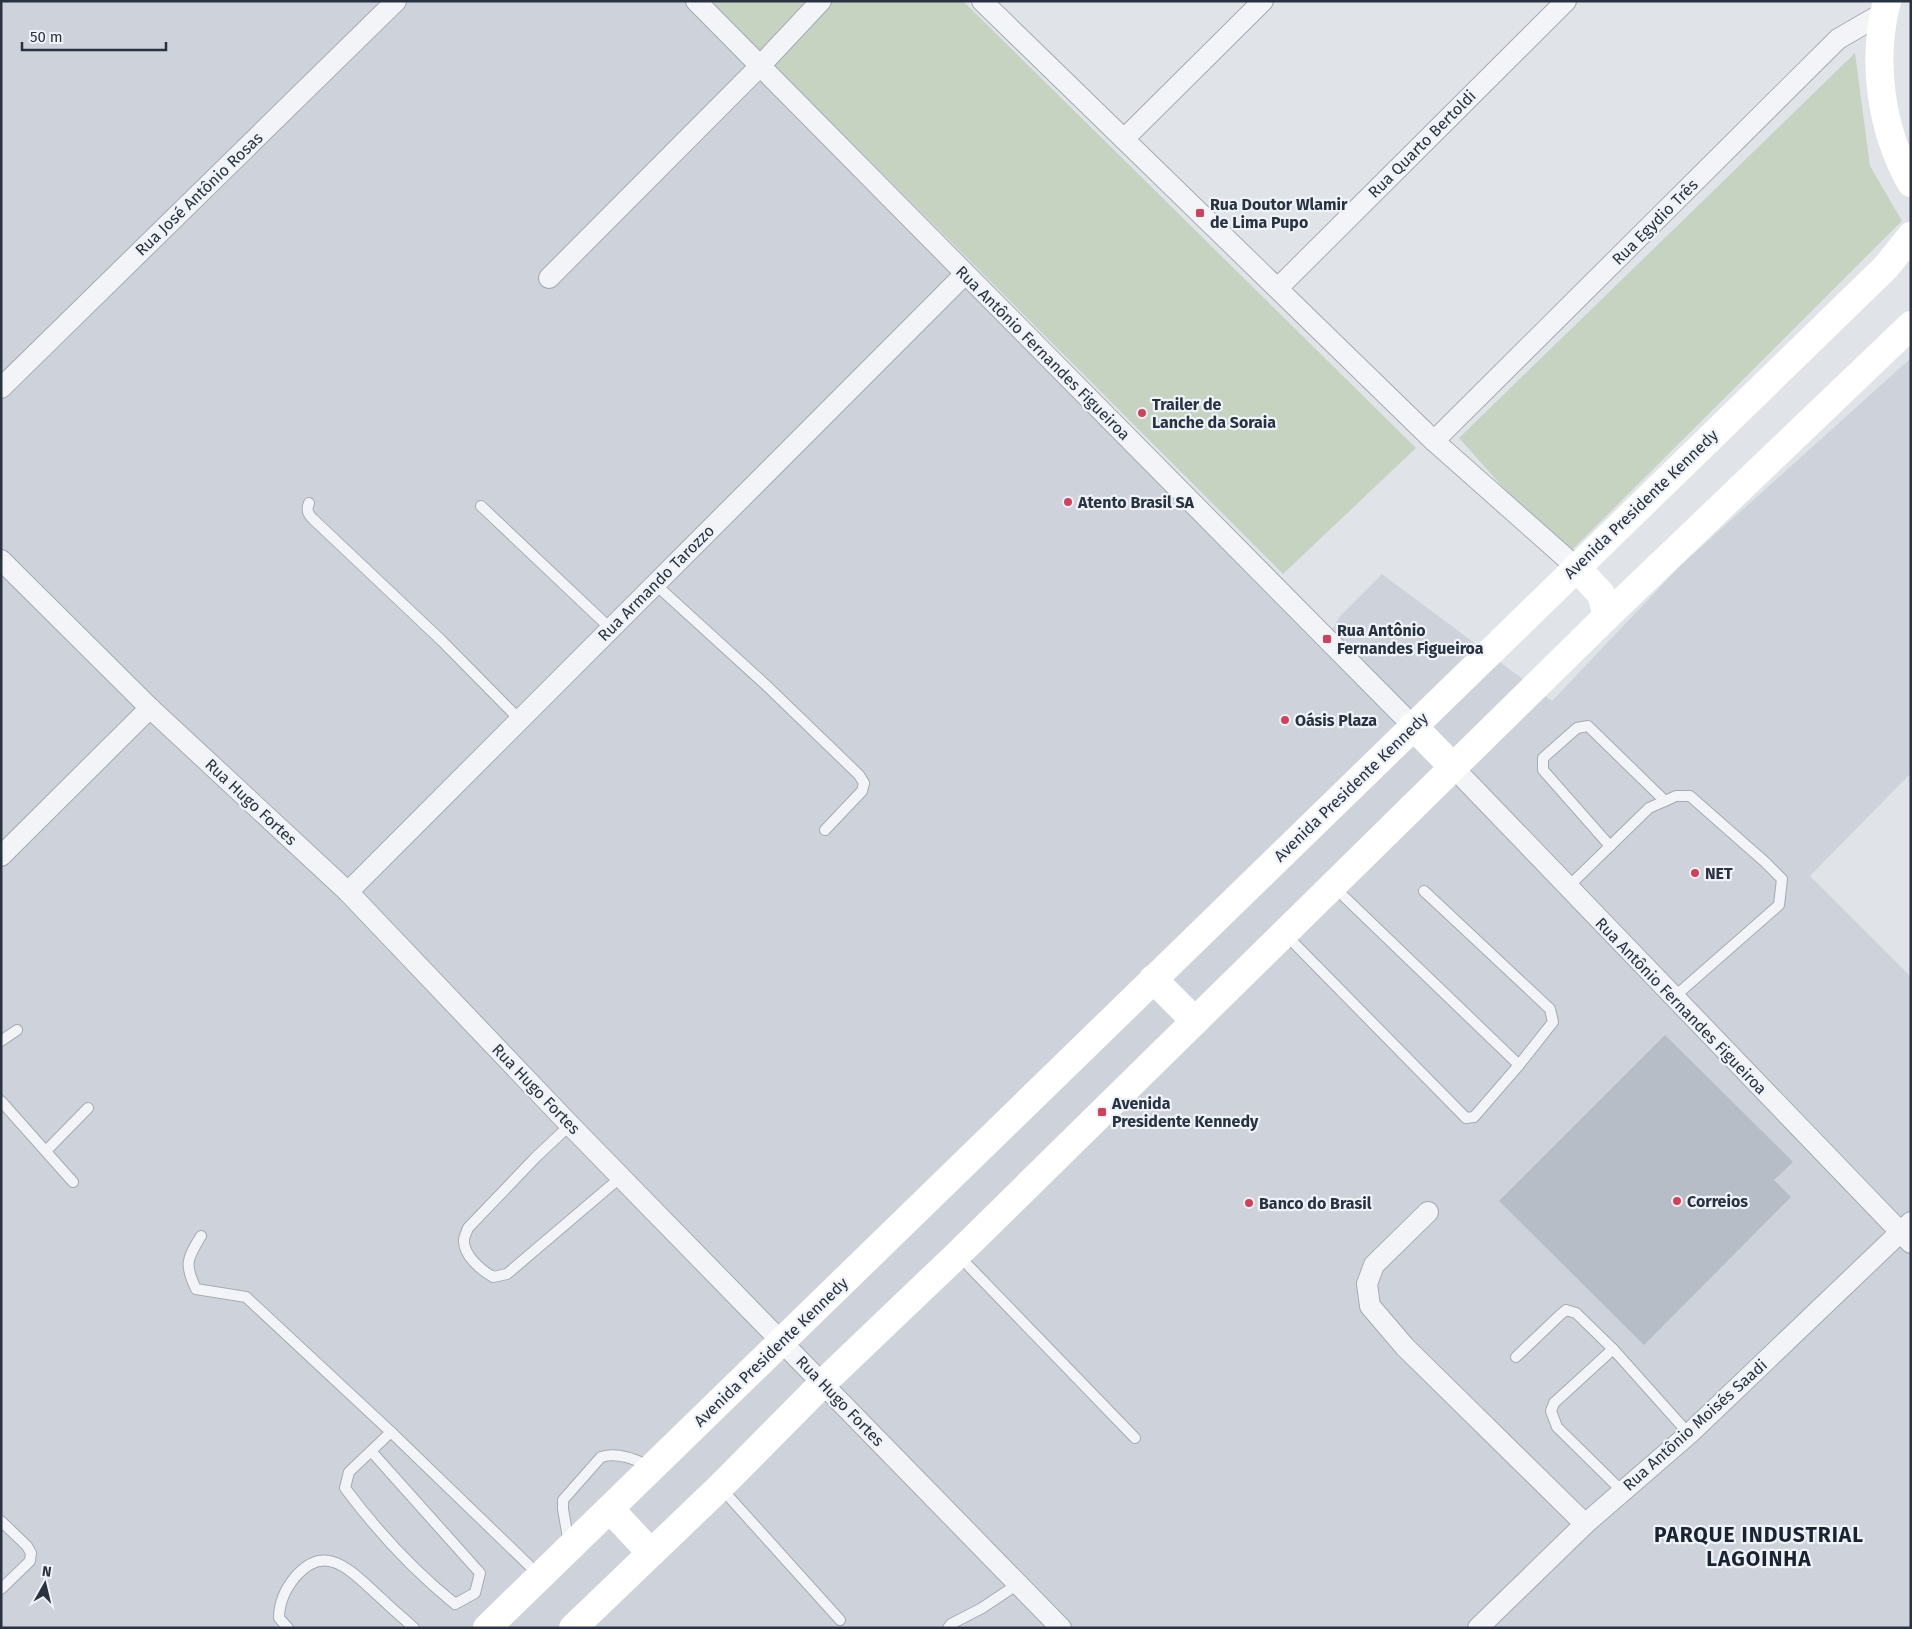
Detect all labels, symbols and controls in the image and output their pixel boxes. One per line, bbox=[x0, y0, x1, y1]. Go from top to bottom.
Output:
scale bar bbox=[22, 20, 166, 52]
text: 50 m bbox=[30, 28, 63, 46]
street label: Rua Quarto Bertoldi bbox=[1364, 86, 1480, 202]
street label: Rua José Antônio Rosas bbox=[131, 128, 267, 260]
street label: Rua Egydio Três bbox=[1608, 175, 1702, 269]
place label: Rua Doutor Wlamir de Lima Pupo bbox=[1210, 195, 1348, 232]
marker: Rua Doutor Wlamir de Lima Pupo bbox=[1194, 207, 1206, 219]
street label: Rua Antônio Fernandes Figueiroa bbox=[952, 262, 1134, 444]
place label: Trailer de Lanche da Soraia bbox=[1152, 395, 1276, 432]
marker: Trailer de Lanche da Soraia bbox=[1136, 407, 1148, 419]
street label: Avenida Presidente Kennedy bbox=[1560, 425, 1722, 583]
place label: Atento Brasil SA bbox=[1077, 493, 1195, 512]
marker: Atento Brasil SA bbox=[1062, 496, 1074, 508]
street label: Rua Armando Tarozzo bbox=[594, 521, 718, 645]
place label: Rua Antônio Fernandes Figueiroa bbox=[1337, 621, 1484, 658]
marker: Rua Antônio Fernandes Figueiroa bbox=[1321, 633, 1333, 645]
street label: Avenida Presidente Kennedy bbox=[1270, 708, 1432, 866]
place label: Oásis Plaza bbox=[1295, 711, 1377, 730]
marker: Oásis Plaza bbox=[1279, 714, 1291, 726]
street label: Rua Hugo Fortes bbox=[201, 755, 301, 849]
place label: NET bbox=[1705, 864, 1733, 883]
marker: NET bbox=[1689, 867, 1701, 879]
street label: Rua Antônio Fernandes Figueiroa bbox=[1591, 914, 1771, 1098]
street label: Rua Hugo Fortes bbox=[488, 1040, 584, 1138]
place label: Avenida Presidente Kennedy bbox=[1111, 1094, 1259, 1131]
marker: Avenida Presidente Kennedy bbox=[1096, 1106, 1108, 1118]
place label: Correios bbox=[1687, 1192, 1748, 1211]
place label: Banco do Brasil bbox=[1259, 1194, 1372, 1213]
marker: Correios bbox=[1671, 1195, 1683, 1207]
marker: Banco do Brasil bbox=[1243, 1197, 1255, 1209]
street label: Avenida Presidente Kennedy bbox=[690, 1273, 852, 1431]
street label: Rua Hugo Fortes bbox=[792, 1352, 888, 1450]
street label: Rua Antônio Moisés Saadi bbox=[1619, 1355, 1771, 1495]
district label: PARQUE INDUSTRIAL LAGOINHA bbox=[1654, 1522, 1864, 1572]
north arrow bbox=[20, 1559, 70, 1609]
text: N bbox=[41, 1563, 53, 1581]

